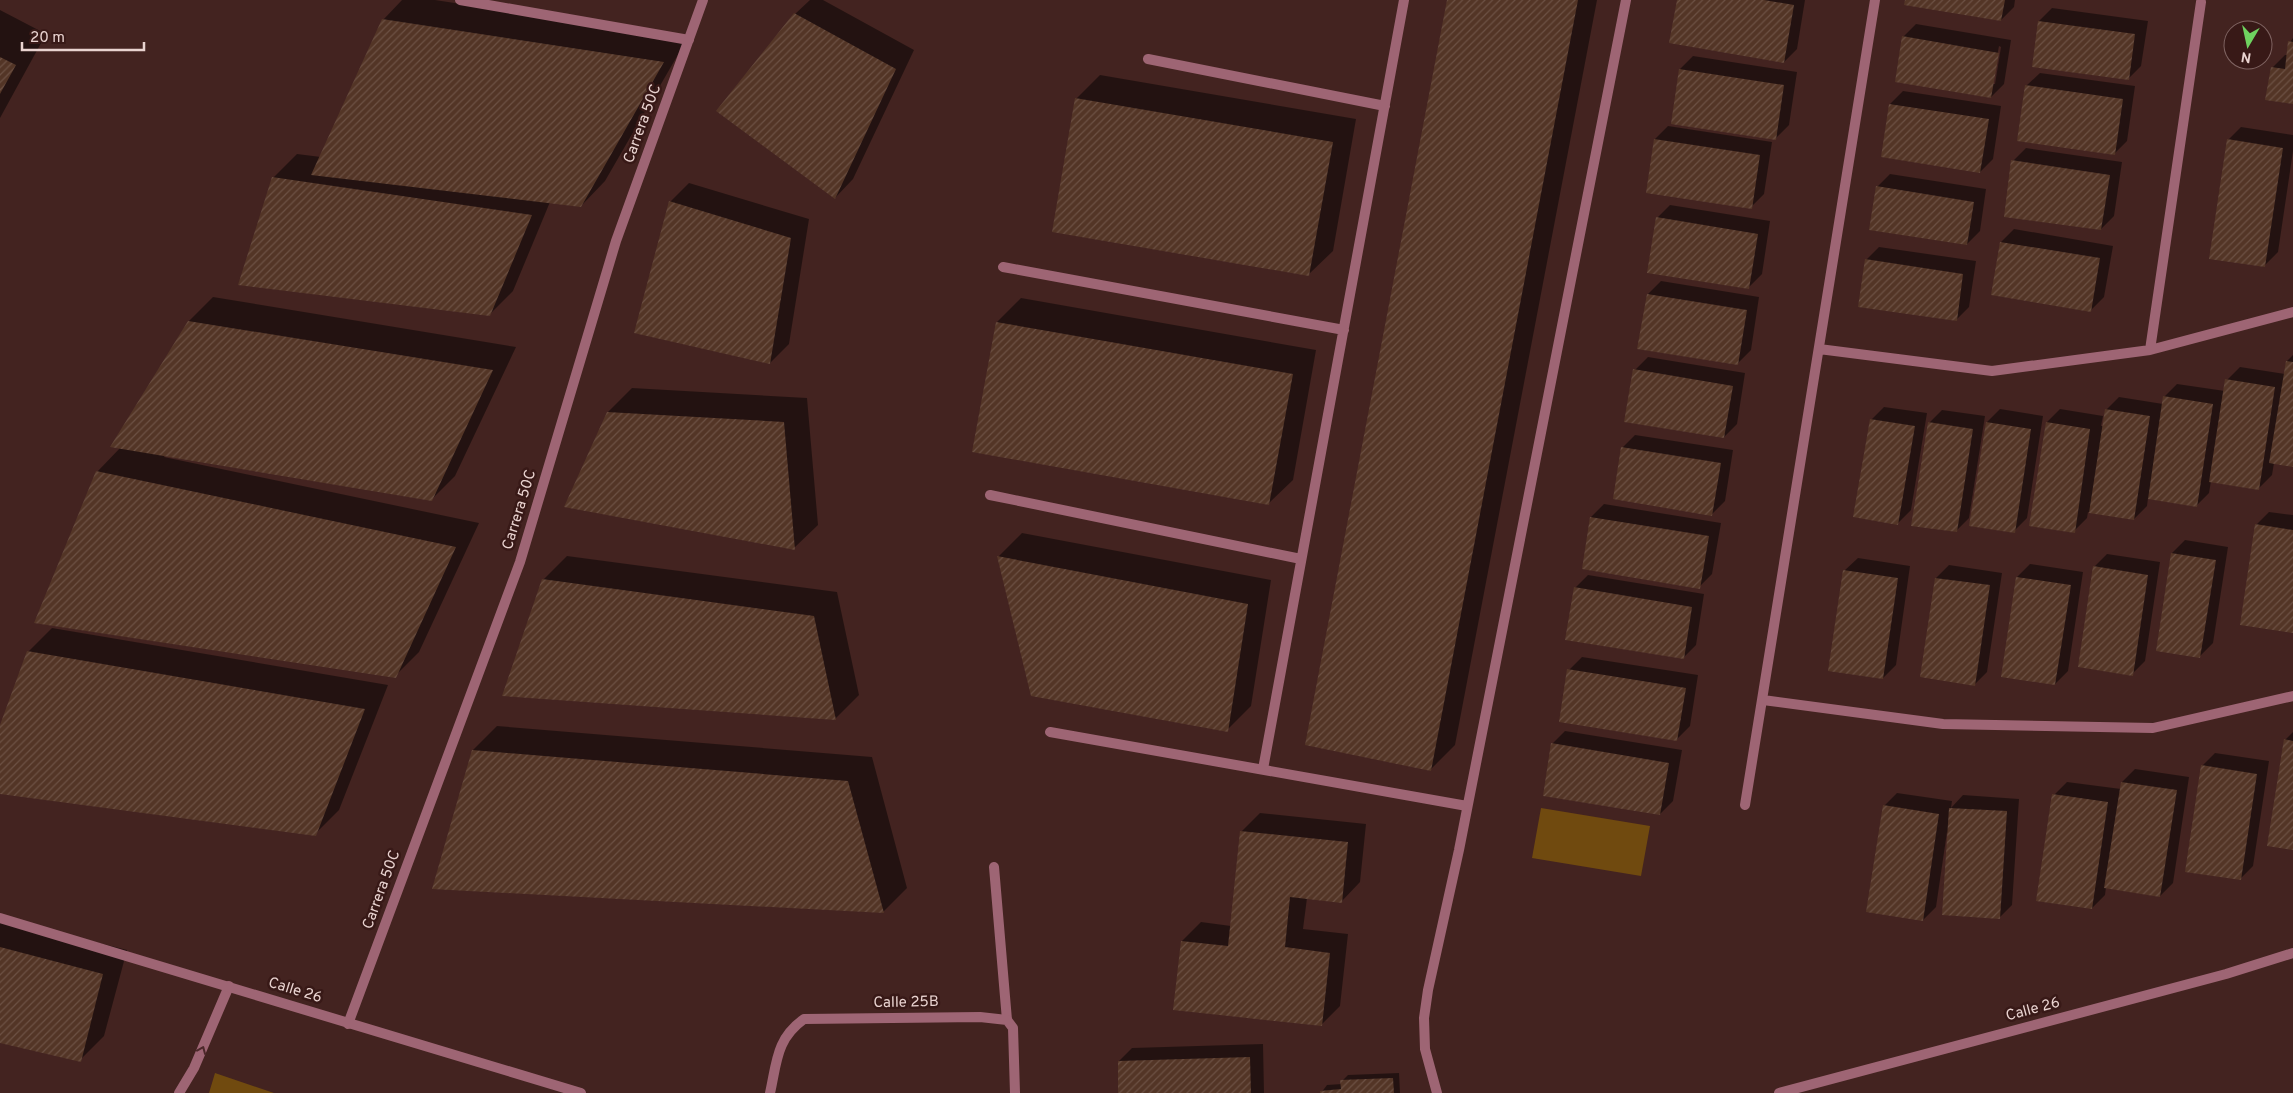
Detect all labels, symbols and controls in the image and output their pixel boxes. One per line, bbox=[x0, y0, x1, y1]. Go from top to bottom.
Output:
scale bar bbox=[22, 20, 145, 52]
north arrow bbox=[2223, 20, 2273, 70]
text: 20 m bbox=[30, 29, 65, 48]
text: N bbox=[2240, 47, 2253, 66]
street label: Carrera 50C bbox=[620, 82, 666, 166]
street label: Carrera 50C bbox=[499, 468, 541, 552]
street label: Carrera 50C bbox=[359, 848, 405, 932]
street label: Calle 26 bbox=[266, 974, 324, 1008]
street label: Calle 25B bbox=[873, 993, 939, 1013]
street label: Calle 26 bbox=[2004, 994, 2062, 1026]
one-way arrow bbox=[196, 1046, 207, 1055]

